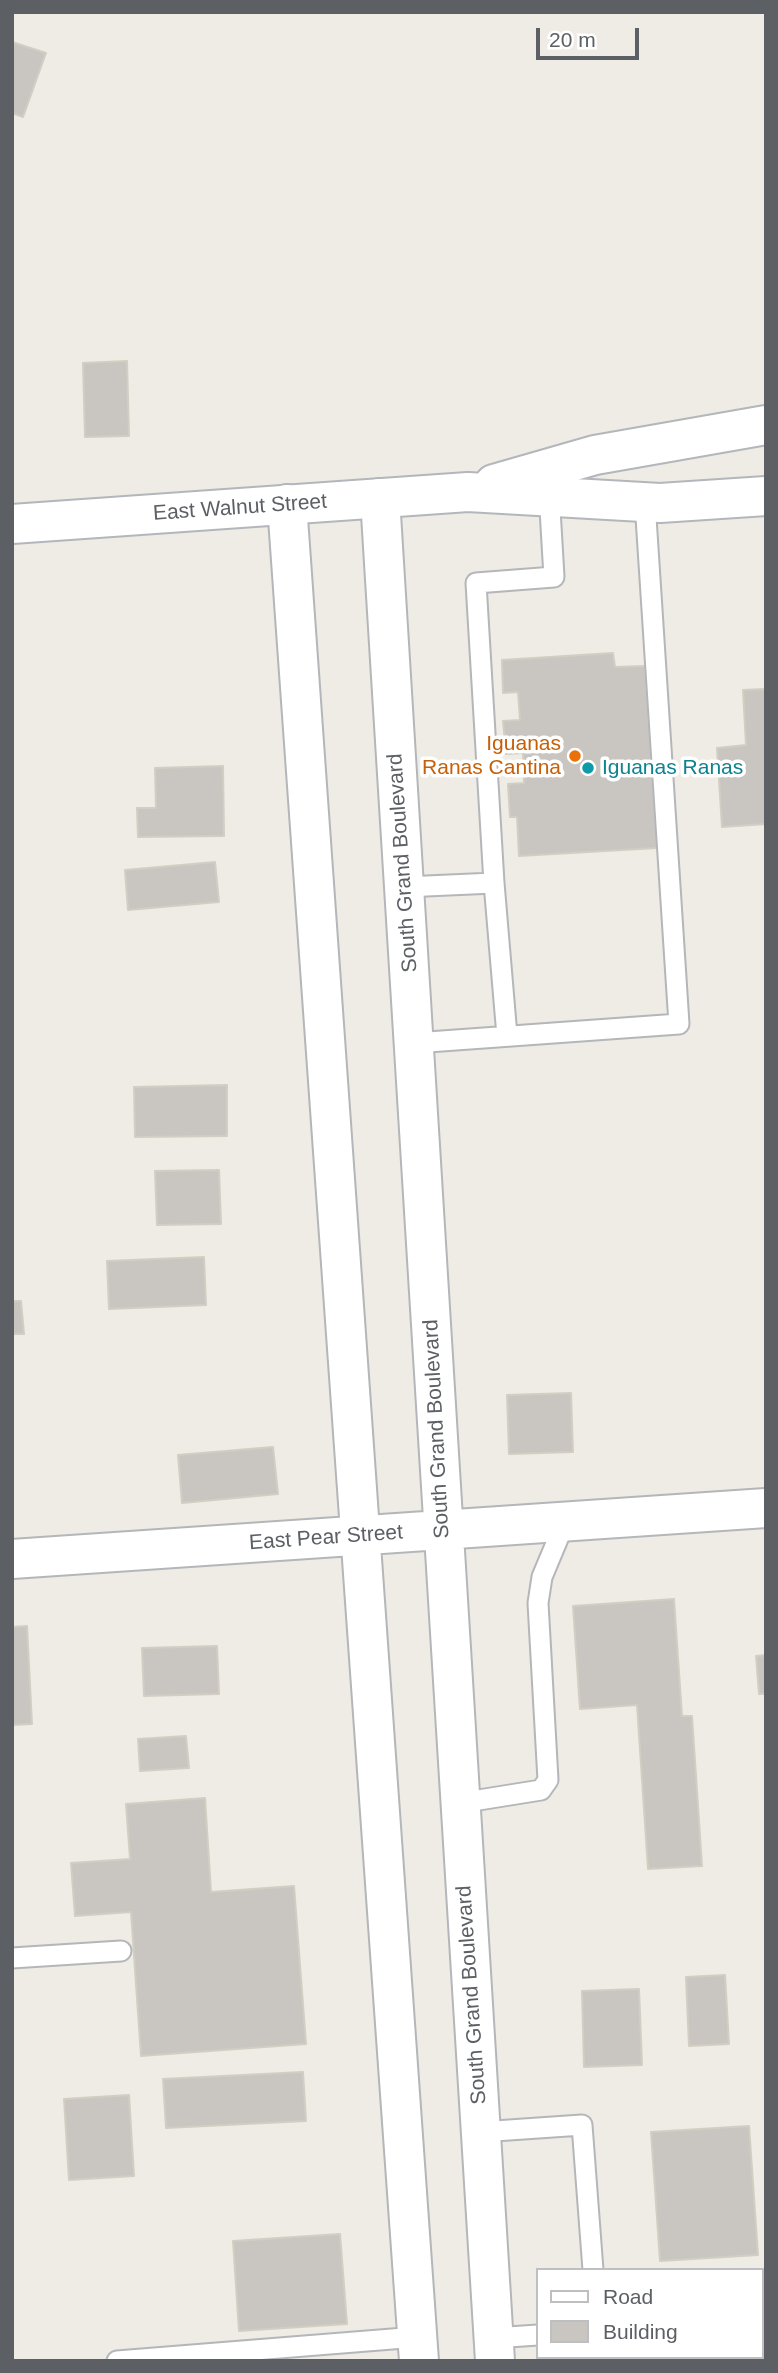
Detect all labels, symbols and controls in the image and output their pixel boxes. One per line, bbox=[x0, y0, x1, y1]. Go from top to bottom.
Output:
scale bar bbox=[540, 14, 643, 58]
text: 20 m bbox=[549, 28, 596, 51]
street label: East Walnut Street bbox=[152, 489, 328, 527]
place label: Iguanas Ranas Cantina bbox=[422, 731, 561, 781]
marker: Iguanas Ranas Cantina bbox=[567, 748, 583, 764]
street label: South Grand Boulevard bbox=[383, 753, 423, 973]
place label: Iguanas Ranas bbox=[602, 755, 743, 781]
marker: Iguanas Ranas bbox=[580, 760, 596, 776]
street label: South Grand Boulevard bbox=[419, 1319, 455, 1539]
street label: East Pear Street bbox=[248, 1520, 404, 1556]
street label: South Grand Boulevard bbox=[452, 1885, 492, 2105]
legend bbox=[536, 2268, 764, 2359]
text: Road bbox=[603, 2285, 653, 2308]
text: Building bbox=[603, 2320, 678, 2343]

